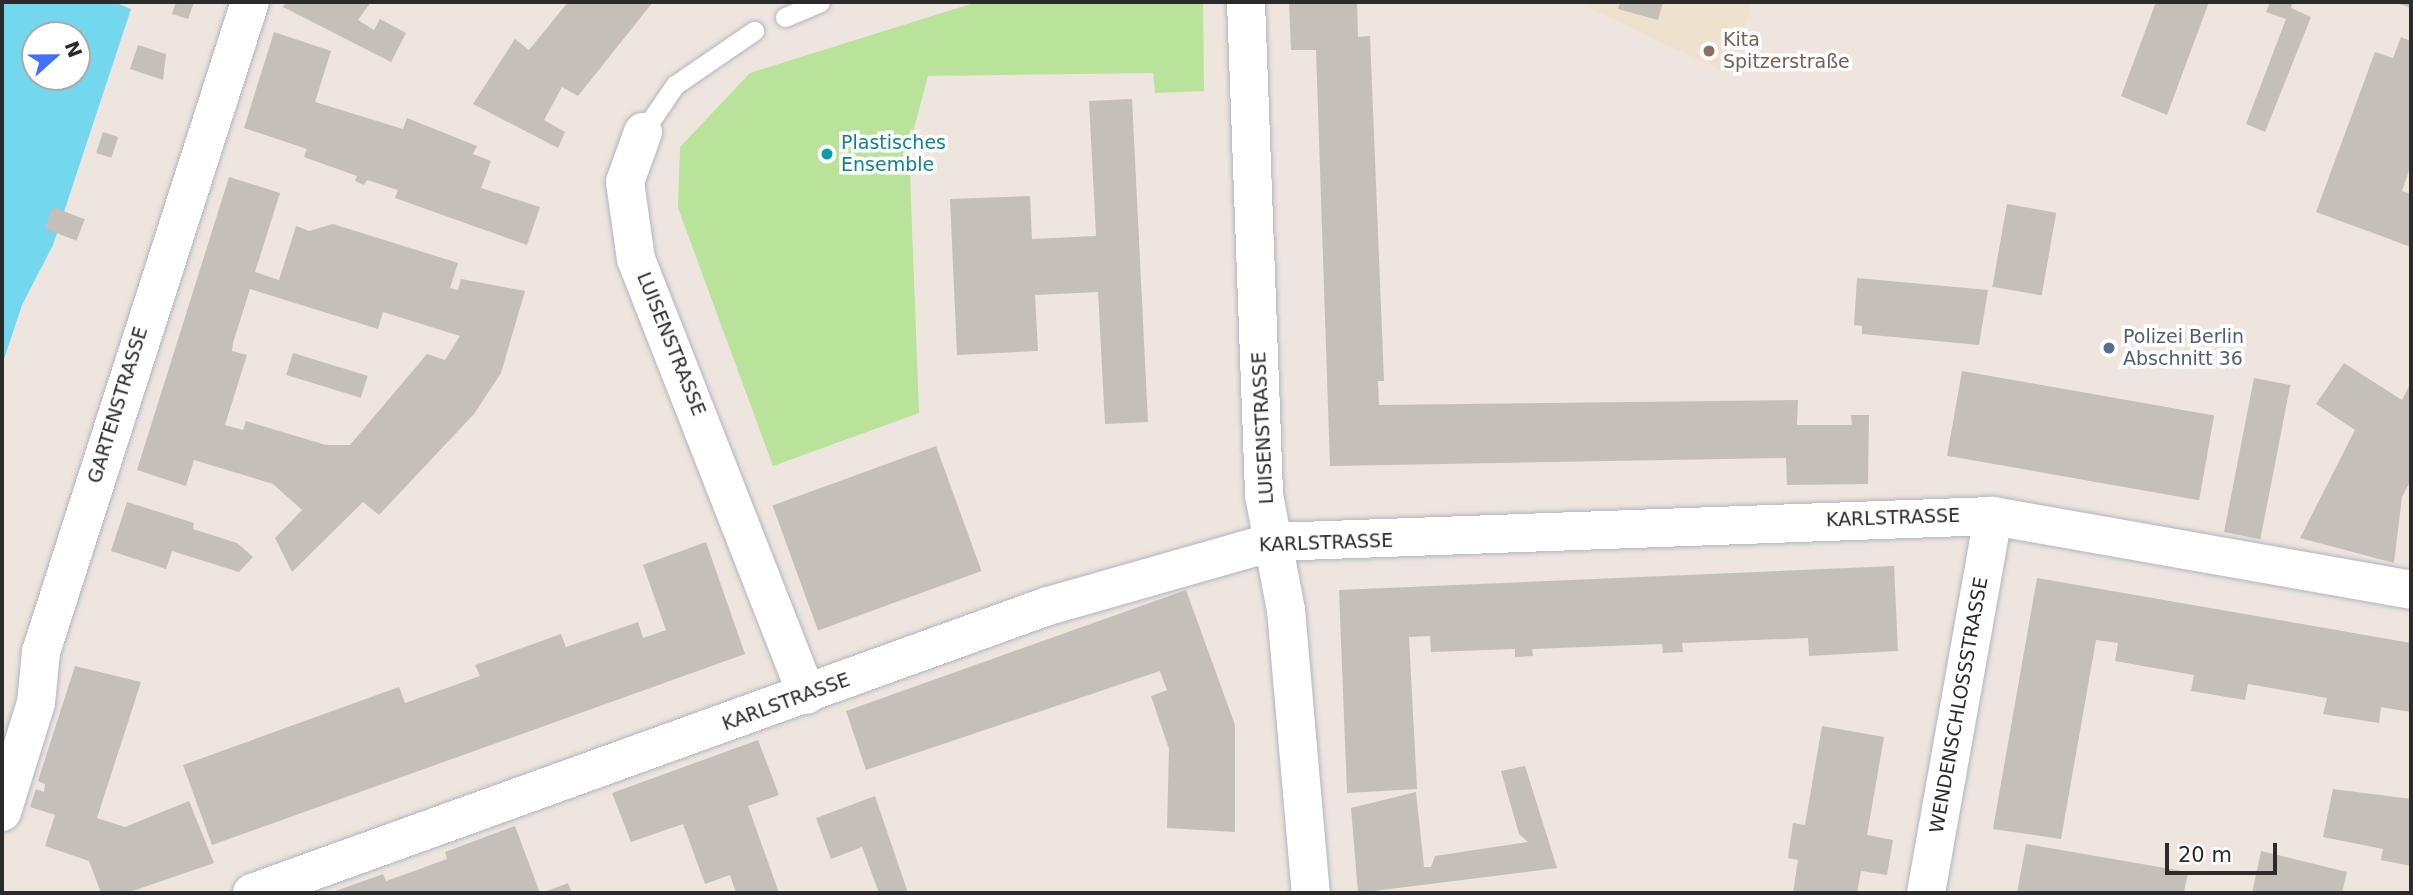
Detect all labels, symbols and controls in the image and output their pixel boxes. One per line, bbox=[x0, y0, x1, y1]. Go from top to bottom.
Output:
north arrow bbox=[21, 21, 91, 91]
place label: Kita Spitzerstraße bbox=[1723, 29, 1850, 73]
text: N bbox=[61, 38, 87, 61]
marker: Kita Spitzerstraße bbox=[1701, 43, 1717, 59]
place label: Plastisches Ensemble bbox=[841, 132, 946, 176]
marker: Plastisches Ensemble bbox=[819, 146, 835, 162]
street label: LUISENSTRASSE bbox=[632, 269, 710, 419]
street label: GARTENSTRASSE bbox=[83, 324, 153, 486]
place label: Polizei Berlin Abschnitt 36 bbox=[2123, 326, 2244, 370]
marker: Polizei Berlin Abschnitt 36 bbox=[2101, 340, 2117, 356]
street label: LUISENSTRASSE bbox=[1248, 351, 1278, 505]
street label: KARLSTRASSE bbox=[1826, 504, 1960, 532]
street label: KARLSTRASSE bbox=[1259, 529, 1393, 557]
street label: WENDENSCHLOSSSTRASSE bbox=[1925, 575, 1993, 835]
street label: KARLSTRASSE bbox=[719, 668, 853, 736]
scale bar bbox=[2168, 828, 2280, 872]
text: 20 m bbox=[2178, 843, 2232, 867]

